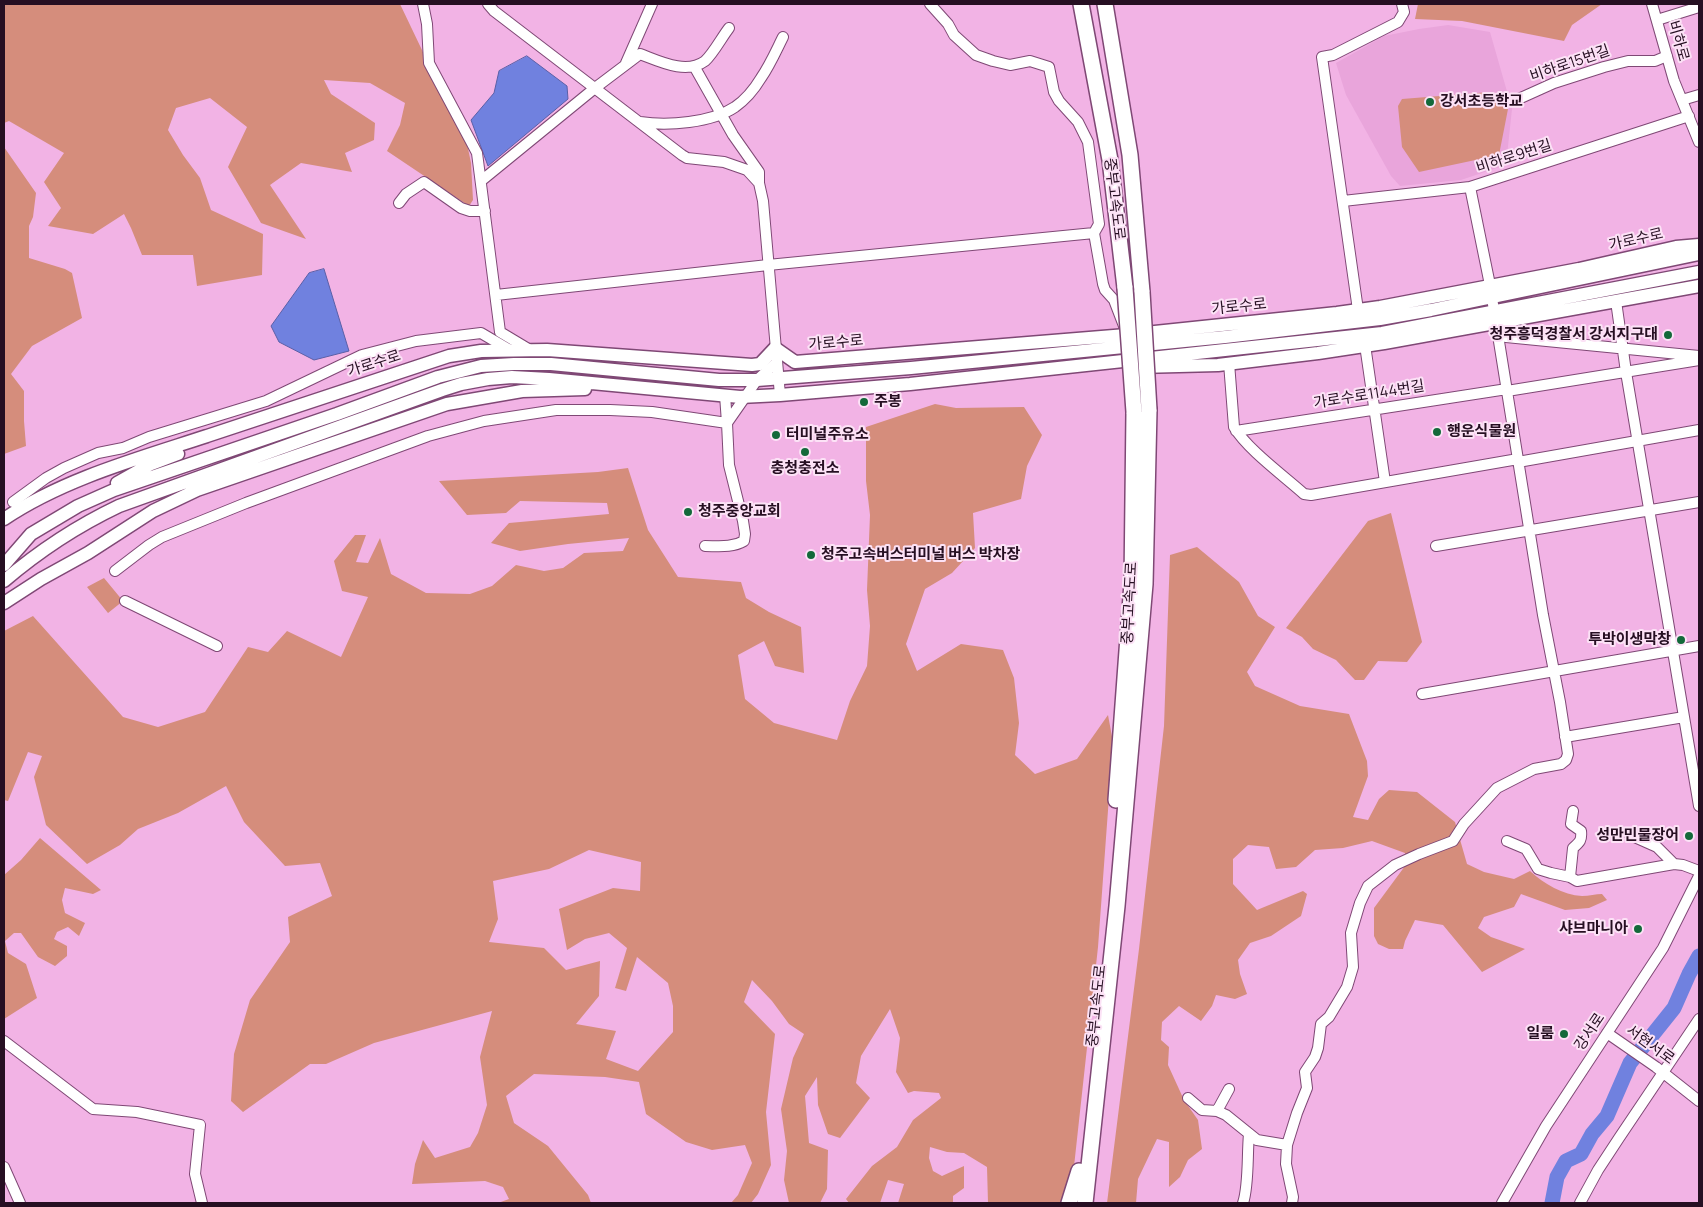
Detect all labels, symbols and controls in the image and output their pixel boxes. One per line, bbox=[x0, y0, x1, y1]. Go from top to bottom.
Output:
street label: 비하로 bbox=[1664, 19, 1692, 63]
street label: 비하로15번길 bbox=[1528, 42, 1612, 86]
place label: 강서초등학교 bbox=[1440, 93, 1523, 111]
marker: 강서초등학교 bbox=[1424, 96, 1436, 108]
street label: 비하로9번길 bbox=[1474, 136, 1554, 178]
street label: 중부고속도로 bbox=[1100, 157, 1128, 241]
street label: 가로수로 bbox=[1607, 225, 1665, 255]
street label: 가로수로 bbox=[1211, 295, 1267, 319]
place label: 청주흥덕경찰서 강서지구대 bbox=[1489, 326, 1658, 344]
marker: 청주흥덕경찰서 강서지구대 bbox=[1662, 329, 1674, 341]
street label: 가로수로 bbox=[808, 332, 864, 354]
street label: 가로수로 bbox=[345, 347, 403, 381]
street label: 가로수로1144번길 bbox=[1312, 377, 1426, 413]
place label: 주봉 bbox=[874, 393, 902, 411]
marker: 주봉 bbox=[858, 396, 870, 408]
place label: 행운식물원 bbox=[1447, 423, 1516, 441]
place label: 터미널주유소 bbox=[786, 426, 869, 444]
marker: 행운식물원 bbox=[1431, 426, 1443, 438]
marker: 터미널주유소 bbox=[770, 429, 782, 441]
marker: 충청충전소 bbox=[799, 446, 811, 458]
place label: 충청충전소 bbox=[771, 460, 839, 478]
place label: 청주중앙교회 bbox=[698, 503, 781, 521]
marker: 청주중앙교회 bbox=[682, 506, 694, 518]
place label: 청주고속버스터미널 버스 박차장 bbox=[821, 546, 1020, 564]
marker: 청주고속버스터미널 버스 박차장 bbox=[805, 549, 817, 561]
street label: 중부고속도로 bbox=[1119, 561, 1141, 645]
place label: 투박이생막창 bbox=[1588, 631, 1671, 649]
marker: 투박이생막창 bbox=[1675, 634, 1687, 646]
place label: 성만민물장어 bbox=[1596, 827, 1679, 845]
marker: 성만민물장어 bbox=[1683, 830, 1695, 842]
place label: 샤브마니아 bbox=[1559, 920, 1628, 938]
marker: 샤브마니아 bbox=[1632, 923, 1644, 935]
street label: 중부고속도로 bbox=[1084, 964, 1110, 1048]
street label: 강서로 bbox=[1571, 1010, 1609, 1054]
street label: 서현서로 bbox=[1622, 1021, 1678, 1069]
place label: 일룸 bbox=[1526, 1025, 1554, 1043]
marker: 일룸 bbox=[1558, 1028, 1570, 1040]

